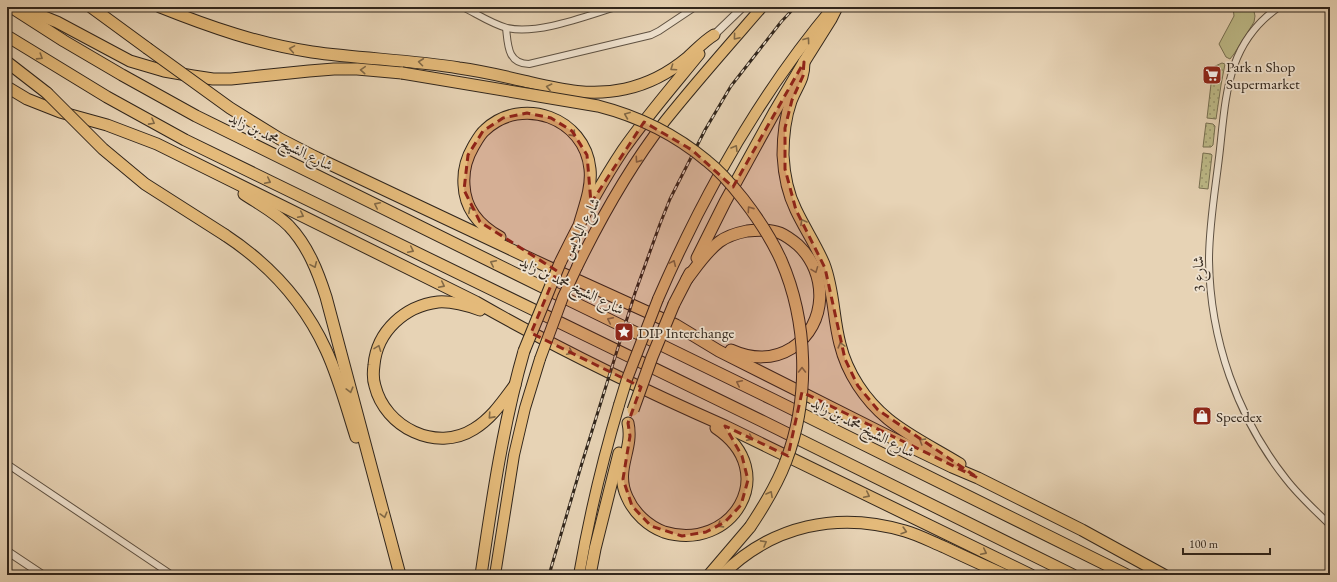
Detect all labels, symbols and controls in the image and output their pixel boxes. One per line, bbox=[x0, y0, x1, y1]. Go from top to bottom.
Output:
one-way arrow bbox=[734, 32, 741, 39]
one-way arrow bbox=[802, 38, 809, 45]
one-way arrow bbox=[289, 45, 295, 53]
one-way arrow bbox=[36, 52, 43, 59]
place label: Park n Shop Supermarket bbox=[1226, 57, 1300, 93]
one-way arrow bbox=[418, 58, 424, 67]
one-way arrow bbox=[670, 63, 677, 71]
supermarket icon: Park n Shop Supermarket bbox=[1201, 64, 1223, 86]
one-way arrow bbox=[360, 65, 366, 74]
one-way arrow bbox=[545, 84, 552, 92]
street label: شارع الشيخ محمد بن زايد bbox=[223, 107, 336, 179]
one-way arrow bbox=[623, 111, 630, 119]
one-way arrow bbox=[148, 117, 156, 125]
one-way arrow bbox=[569, 129, 576, 136]
one-way arrow bbox=[730, 145, 737, 152]
one-way arrow bbox=[635, 156, 643, 163]
one-way arrow bbox=[264, 176, 272, 184]
street label: شارع اليلايس bbox=[556, 194, 608, 264]
one-way arrow bbox=[373, 202, 381, 210]
one-way arrow bbox=[747, 206, 755, 213]
one-way arrow bbox=[469, 207, 476, 214]
one-way arrow bbox=[296, 210, 304, 218]
one-way arrow bbox=[800, 219, 807, 226]
one-way arrow bbox=[406, 245, 414, 253]
street label: شارع الشيخ محمد بن زايد bbox=[514, 251, 627, 323]
street label: شارع 3 bbox=[1188, 255, 1212, 292]
one-way arrow bbox=[490, 260, 497, 268]
one-way arrow bbox=[669, 260, 677, 267]
one-way arrow bbox=[309, 261, 317, 268]
one-way arrow bbox=[810, 266, 818, 273]
one-way arrow bbox=[438, 280, 446, 288]
one-way arrow bbox=[606, 317, 614, 325]
place icon: DIP Interchange bbox=[613, 321, 635, 343]
place label: DIP Interchange bbox=[638, 323, 735, 342]
one-way arrow bbox=[837, 342, 845, 348]
one-way arrow bbox=[374, 345, 382, 352]
one-way arrow bbox=[566, 347, 573, 355]
one-way arrow bbox=[798, 367, 806, 373]
one-way arrow bbox=[736, 380, 744, 388]
one-way arrow bbox=[346, 386, 354, 393]
street label: شارع الشيخ محمد بن زايد bbox=[806, 393, 918, 466]
shop icon: Speedex bbox=[1191, 405, 1213, 427]
place label: Speedex bbox=[1216, 407, 1262, 426]
one-way arrow bbox=[488, 411, 496, 419]
one-way arrow bbox=[746, 433, 753, 441]
one-way arrow bbox=[919, 438, 926, 446]
one-way arrow bbox=[863, 490, 870, 498]
one-way arrow bbox=[766, 491, 773, 498]
one-way arrow bbox=[379, 512, 388, 519]
one-way arrow bbox=[717, 520, 724, 528]
one-way arrow bbox=[900, 526, 907, 535]
scale bar bbox=[1183, 530, 1270, 556]
text: 100 m bbox=[1189, 536, 1219, 552]
one-way arrow bbox=[760, 541, 767, 548]
one-way arrow bbox=[980, 547, 987, 555]

